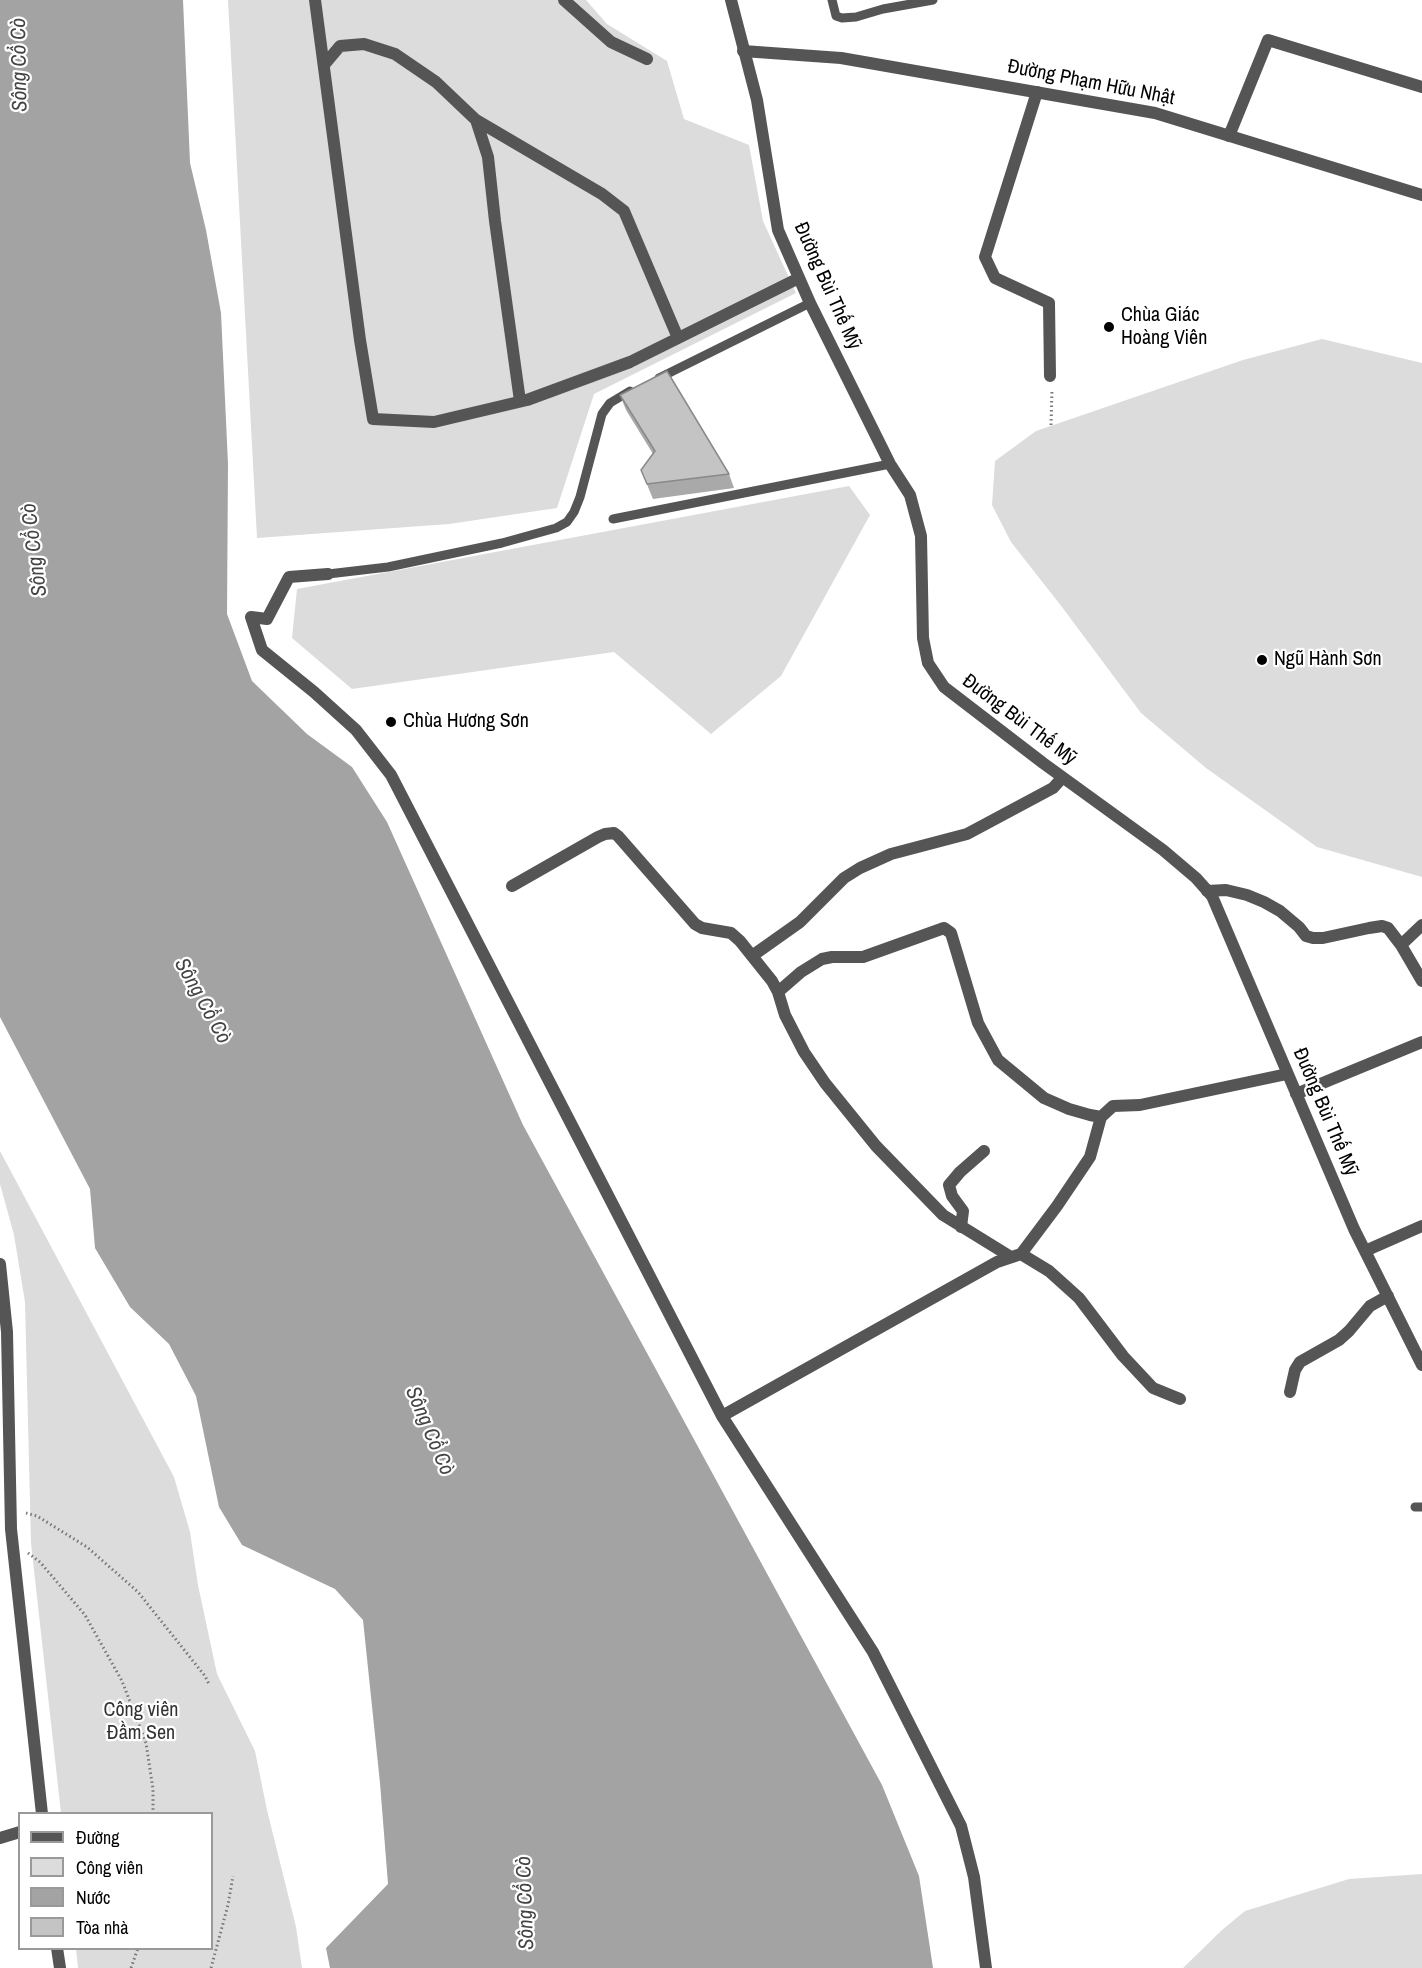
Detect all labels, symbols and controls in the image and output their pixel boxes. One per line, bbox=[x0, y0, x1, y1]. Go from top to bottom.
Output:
water label: Sông Cổ Cò bbox=[7, 18, 33, 112]
street label: Đường Phạm Hữu Nhật bbox=[1005, 55, 1177, 111]
street label: Đường Bùi Thế Mỹ bbox=[788, 219, 866, 353]
place label: Chùa Giác Hoàng Viên bbox=[1121, 304, 1207, 351]
marker: Chùa Giác Hoàng Viên bbox=[1102, 320, 1116, 334]
water label: Sông Cổ Cò bbox=[17, 502, 53, 598]
place label: Ngũ Hành Sơn bbox=[1274, 648, 1382, 672]
marker: Ngũ Hành Sơn bbox=[1255, 653, 1269, 667]
street label: Đường Bùi Thế Mỹ bbox=[957, 669, 1081, 771]
place label: Chùa Hương Sơn bbox=[403, 710, 529, 734]
marker: Chùa Hương Sơn bbox=[384, 715, 398, 729]
water label: Sông Cổ Cò bbox=[168, 954, 236, 1048]
street label: Đường Bùi Thế Mỹ bbox=[1287, 1044, 1363, 1180]
water label: Sông Cổ Cò bbox=[399, 1383, 459, 1479]
park label: Công viên Đầm Sen bbox=[104, 1699, 178, 1746]
legend bbox=[18, 1812, 213, 1950]
text: Đường bbox=[76, 1825, 120, 1850]
text: Công viên bbox=[76, 1855, 143, 1880]
water label: Sông Cổ Cò bbox=[512, 1856, 540, 1950]
text: Nước bbox=[76, 1885, 110, 1910]
text: Tòa nhà bbox=[76, 1915, 129, 1940]

